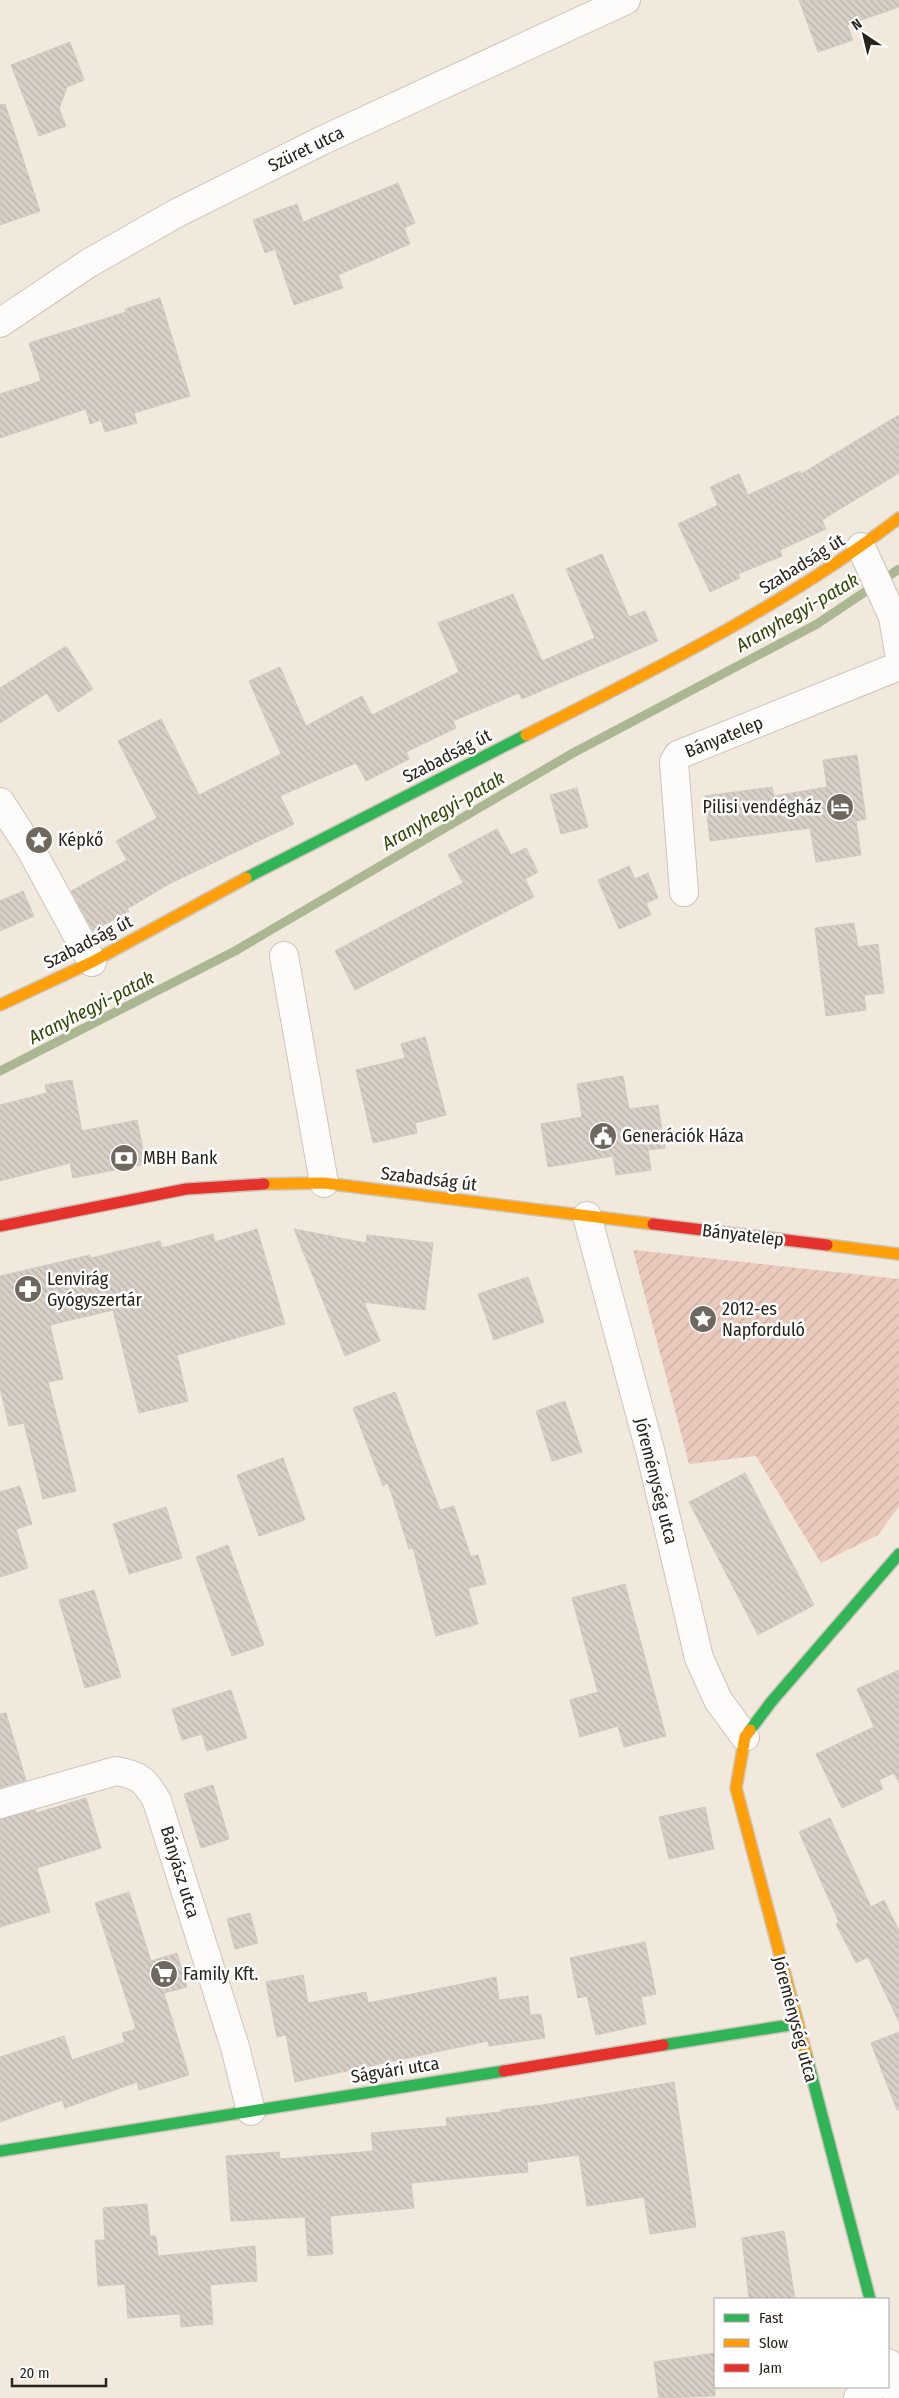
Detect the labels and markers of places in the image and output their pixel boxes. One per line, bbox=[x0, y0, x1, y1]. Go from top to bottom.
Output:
hotel icon: Pilisi vendégház bbox=[825, 792, 855, 822]
place label: Pilisi vendégház bbox=[703, 796, 821, 818]
place icon: Képkő bbox=[24, 825, 54, 855]
place label: Képkő bbox=[58, 829, 103, 851]
public building icon: Generációk Háza bbox=[588, 1121, 618, 1151]
place label: Generációk Háza bbox=[622, 1125, 744, 1147]
bank icon: MBH Bank bbox=[109, 1143, 139, 1173]
place label: MBH Bank bbox=[143, 1147, 218, 1169]
place label: Lenvirág Gyógyszertár bbox=[47, 1268, 143, 1311]
pharmacy icon: Lenvirág Gyógyszertár bbox=[13, 1274, 43, 1304]
place label: 2012-es Napforduló bbox=[722, 1298, 805, 1341]
place icon: 2012-es Napforduló bbox=[688, 1304, 718, 1334]
supermarket icon: Family Kft. bbox=[149, 1959, 179, 1989]
place label: Family Kft. bbox=[183, 1963, 259, 1985]

